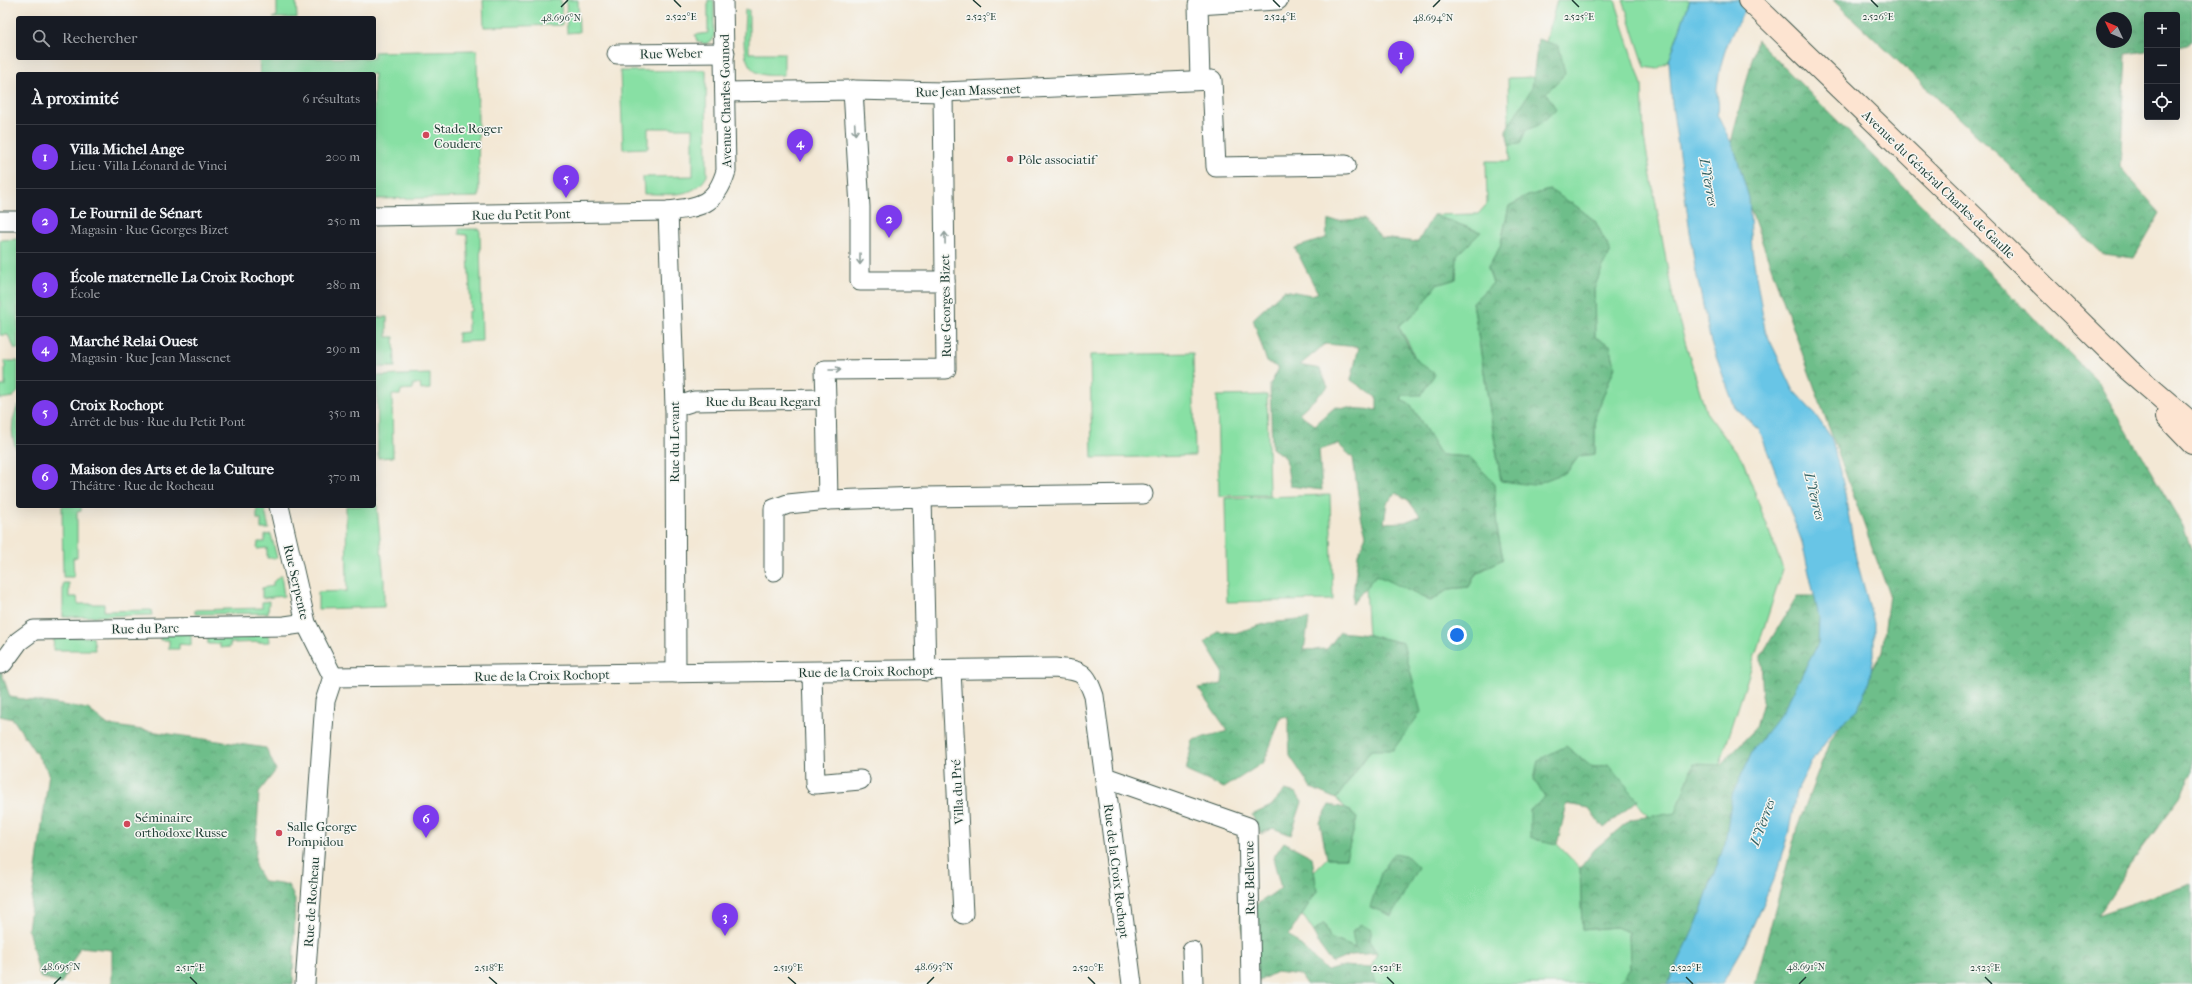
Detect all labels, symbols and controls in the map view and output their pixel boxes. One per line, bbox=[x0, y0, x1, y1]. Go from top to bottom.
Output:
text: 2.522°E bbox=[665, 11, 697, 23]
text: 2.523°E bbox=[966, 11, 996, 23]
text: 2.524°E bbox=[1264, 11, 1296, 23]
text: 2.525°E bbox=[1564, 11, 1594, 23]
text: 2.526°E bbox=[1862, 11, 1894, 23]
text: 48.696°N bbox=[541, 12, 581, 24]
text: 48.694°N bbox=[1413, 12, 1454, 24]
north arrow bbox=[2096, 12, 2132, 48]
map controls bbox=[2144, 12, 2180, 120]
button: + bbox=[2144, 12, 2180, 48]
search box bbox=[16, 16, 376, 60]
icon: search bbox=[30, 27, 52, 49]
text: Rechercher bbox=[62, 29, 137, 47]
street label: Avenue Charles Gounod bbox=[717, 33, 734, 169]
pin: 1 bbox=[1388, 41, 1414, 74]
street label: Rue Weber bbox=[639, 45, 703, 62]
button: − bbox=[2144, 48, 2180, 84]
street label: Rue Jean Massenet bbox=[915, 81, 1021, 100]
button: locate bbox=[2144, 84, 2180, 120]
text: À proximité bbox=[32, 88, 119, 108]
text: 6 résultats bbox=[303, 91, 360, 106]
street label: Avenue du Général Charles de Gaulle bbox=[1858, 106, 2019, 262]
place label: Stade Roger Couderc bbox=[434, 121, 503, 151]
one-way arrow bbox=[852, 122, 859, 135]
pin: 4 bbox=[787, 129, 813, 162]
marker: Stade Roger Couderc bbox=[421, 130, 431, 140]
text: Villa Michel Ange bbox=[70, 140, 184, 158]
text: 1 bbox=[43, 149, 47, 164]
text: 200 m bbox=[325, 149, 360, 164]
place label: Pôle associatif bbox=[1018, 152, 1098, 167]
marker: Pôle associatif bbox=[1005, 154, 1015, 164]
water label: L'Yerres bbox=[1695, 156, 1722, 208]
text: Lieu · Villa Léonard de Vinci bbox=[70, 158, 227, 173]
pin: 5 bbox=[553, 165, 579, 198]
text: Le Fournil de Sénart bbox=[70, 204, 202, 222]
pin: 2 bbox=[876, 205, 902, 238]
street label: Rue du Petit Pont bbox=[471, 206, 571, 223]
text: 2 bbox=[42, 213, 48, 228]
text: 250 m bbox=[327, 213, 360, 228]
text: Magasin · Rue Georges Bizet bbox=[70, 222, 229, 237]
one-way arrow bbox=[941, 232, 948, 245]
one-way arrow bbox=[856, 252, 864, 265]
street label: Rue Georges Bizet bbox=[937, 254, 954, 358]
text: École maternelle La Croix Rochopt bbox=[70, 268, 294, 286]
text: 3 bbox=[42, 277, 48, 292]
text: 280 m bbox=[326, 277, 360, 292]
text: École bbox=[70, 286, 100, 301]
text: Marché Relai Ouest bbox=[70, 332, 198, 350]
text: 4 bbox=[41, 341, 49, 356]
text: 290 m bbox=[326, 341, 360, 356]
text: Magasin · Rue Jean Massenet bbox=[70, 350, 231, 365]
one-way arrow bbox=[828, 366, 841, 374]
street label: Rue du Beau Regard bbox=[705, 394, 821, 409]
text: Croix Rochopt bbox=[70, 396, 164, 414]
street label: Rue du Levant bbox=[667, 401, 682, 483]
text: 5 bbox=[42, 405, 48, 420]
text: 350 m bbox=[328, 405, 360, 420]
text: Arrêt de bus · Rue du Petit Pont bbox=[70, 414, 246, 429]
text: Maison des Arts et de la Culture bbox=[70, 460, 274, 478]
text: 6 bbox=[41, 469, 49, 484]
text: 370 m bbox=[328, 469, 360, 484]
water label: L'Yerres bbox=[1800, 469, 1829, 523]
text: Théâtre · Rue de Rocheau bbox=[70, 478, 214, 493]
street label: Rue Serpente bbox=[281, 543, 313, 622]
street label: Rue du Parc bbox=[111, 620, 179, 637]
your location bbox=[1447, 625, 1467, 645]
street label: Rue de la Croix Rochopt bbox=[798, 663, 934, 680]
street label: Rue de la Croix Rochopt bbox=[474, 667, 610, 684]
street label: Villa du Pré bbox=[948, 758, 967, 826]
water label: L'Yerres bbox=[1746, 796, 1779, 849]
street label: Rue de la Croix Rochopt bbox=[1101, 803, 1132, 940]
pin: 6 bbox=[413, 805, 439, 838]
place label: Séminaire orthodoxe Russe bbox=[135, 810, 228, 840]
marker: Séminaire orthodoxe Russe bbox=[122, 819, 132, 829]
place label: Salle George Pompidou bbox=[287, 819, 358, 849]
marker: Salle George Pompidou bbox=[274, 828, 284, 838]
street label: Rue Bellevue bbox=[1241, 840, 1258, 915]
street label: Rue de Rocheau bbox=[301, 856, 322, 948]
pin: 3 bbox=[712, 903, 738, 936]
text: 48.695°N bbox=[41, 961, 81, 973]
text: 48.693°N bbox=[915, 961, 954, 973]
text: 48.691°N bbox=[1787, 961, 1826, 973]
text: 2.517°E bbox=[175, 962, 205, 974]
text: 2.518°E bbox=[474, 962, 504, 974]
text: 2.519°E bbox=[773, 962, 803, 974]
text: 2.520°E bbox=[1072, 962, 1104, 974]
text: 2.521°E bbox=[1372, 962, 1402, 974]
text: 2.522°E bbox=[1670, 962, 1702, 974]
text: 2.523°E bbox=[1970, 962, 2000, 974]

